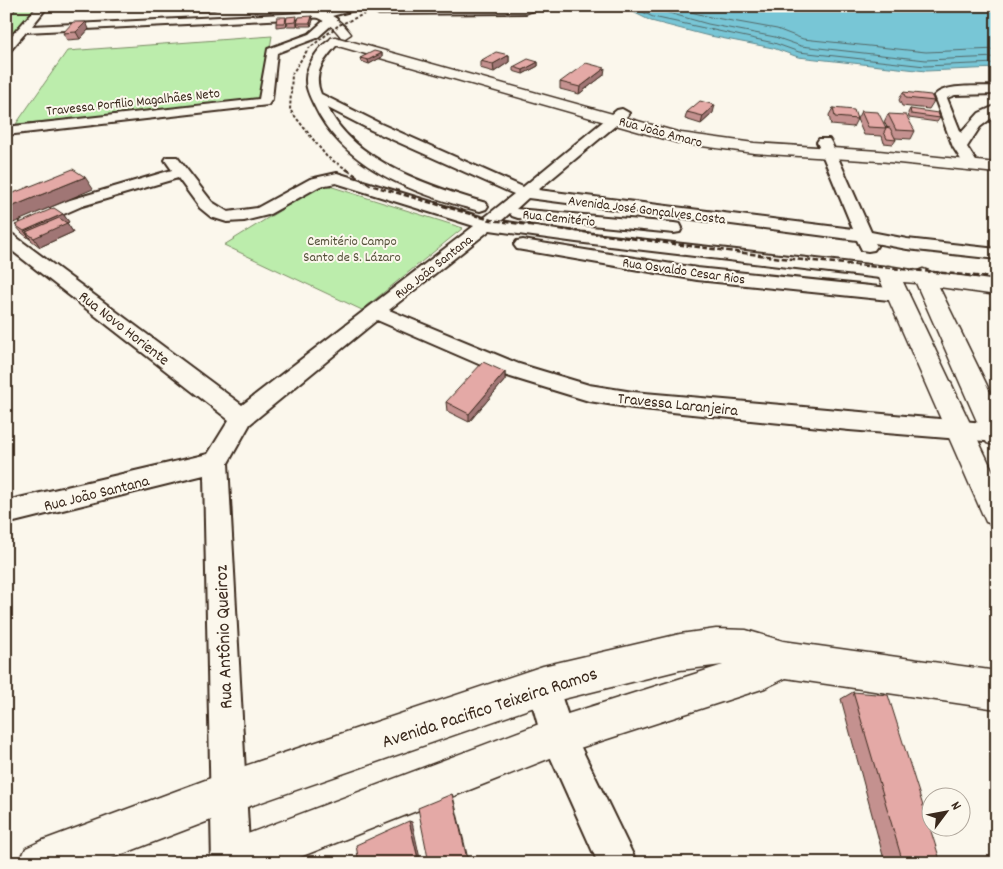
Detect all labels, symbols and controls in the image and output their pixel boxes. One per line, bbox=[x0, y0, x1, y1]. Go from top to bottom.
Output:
street label: Travessa Porfilio Magalhães Neto bbox=[45, 84, 221, 122]
street label: Rua João Amaro bbox=[617, 112, 704, 154]
street label: Avenida José Gonçalves Costa bbox=[567, 191, 727, 231]
street label: Rua Cemitério bbox=[521, 205, 596, 233]
street label: Rua João Santana bbox=[391, 230, 478, 305]
park label: Cemitério Campo Santo de S. Lázaro bbox=[303, 232, 401, 268]
street label: Rua Osvaldo Cesar Rios bbox=[621, 253, 746, 291]
street label: Rua Novo Horiente bbox=[73, 286, 174, 372]
street label: Travessa Laranjeira bbox=[617, 388, 739, 423]
street label: Rua João Santana bbox=[42, 470, 152, 519]
street label: Rua Antônio Queiroz bbox=[209, 564, 242, 709]
street label: Avenida Pacifico Teixeira Ramos bbox=[379, 662, 601, 757]
north arrow bbox=[920, 786, 970, 836]
text: N bbox=[945, 798, 966, 814]

